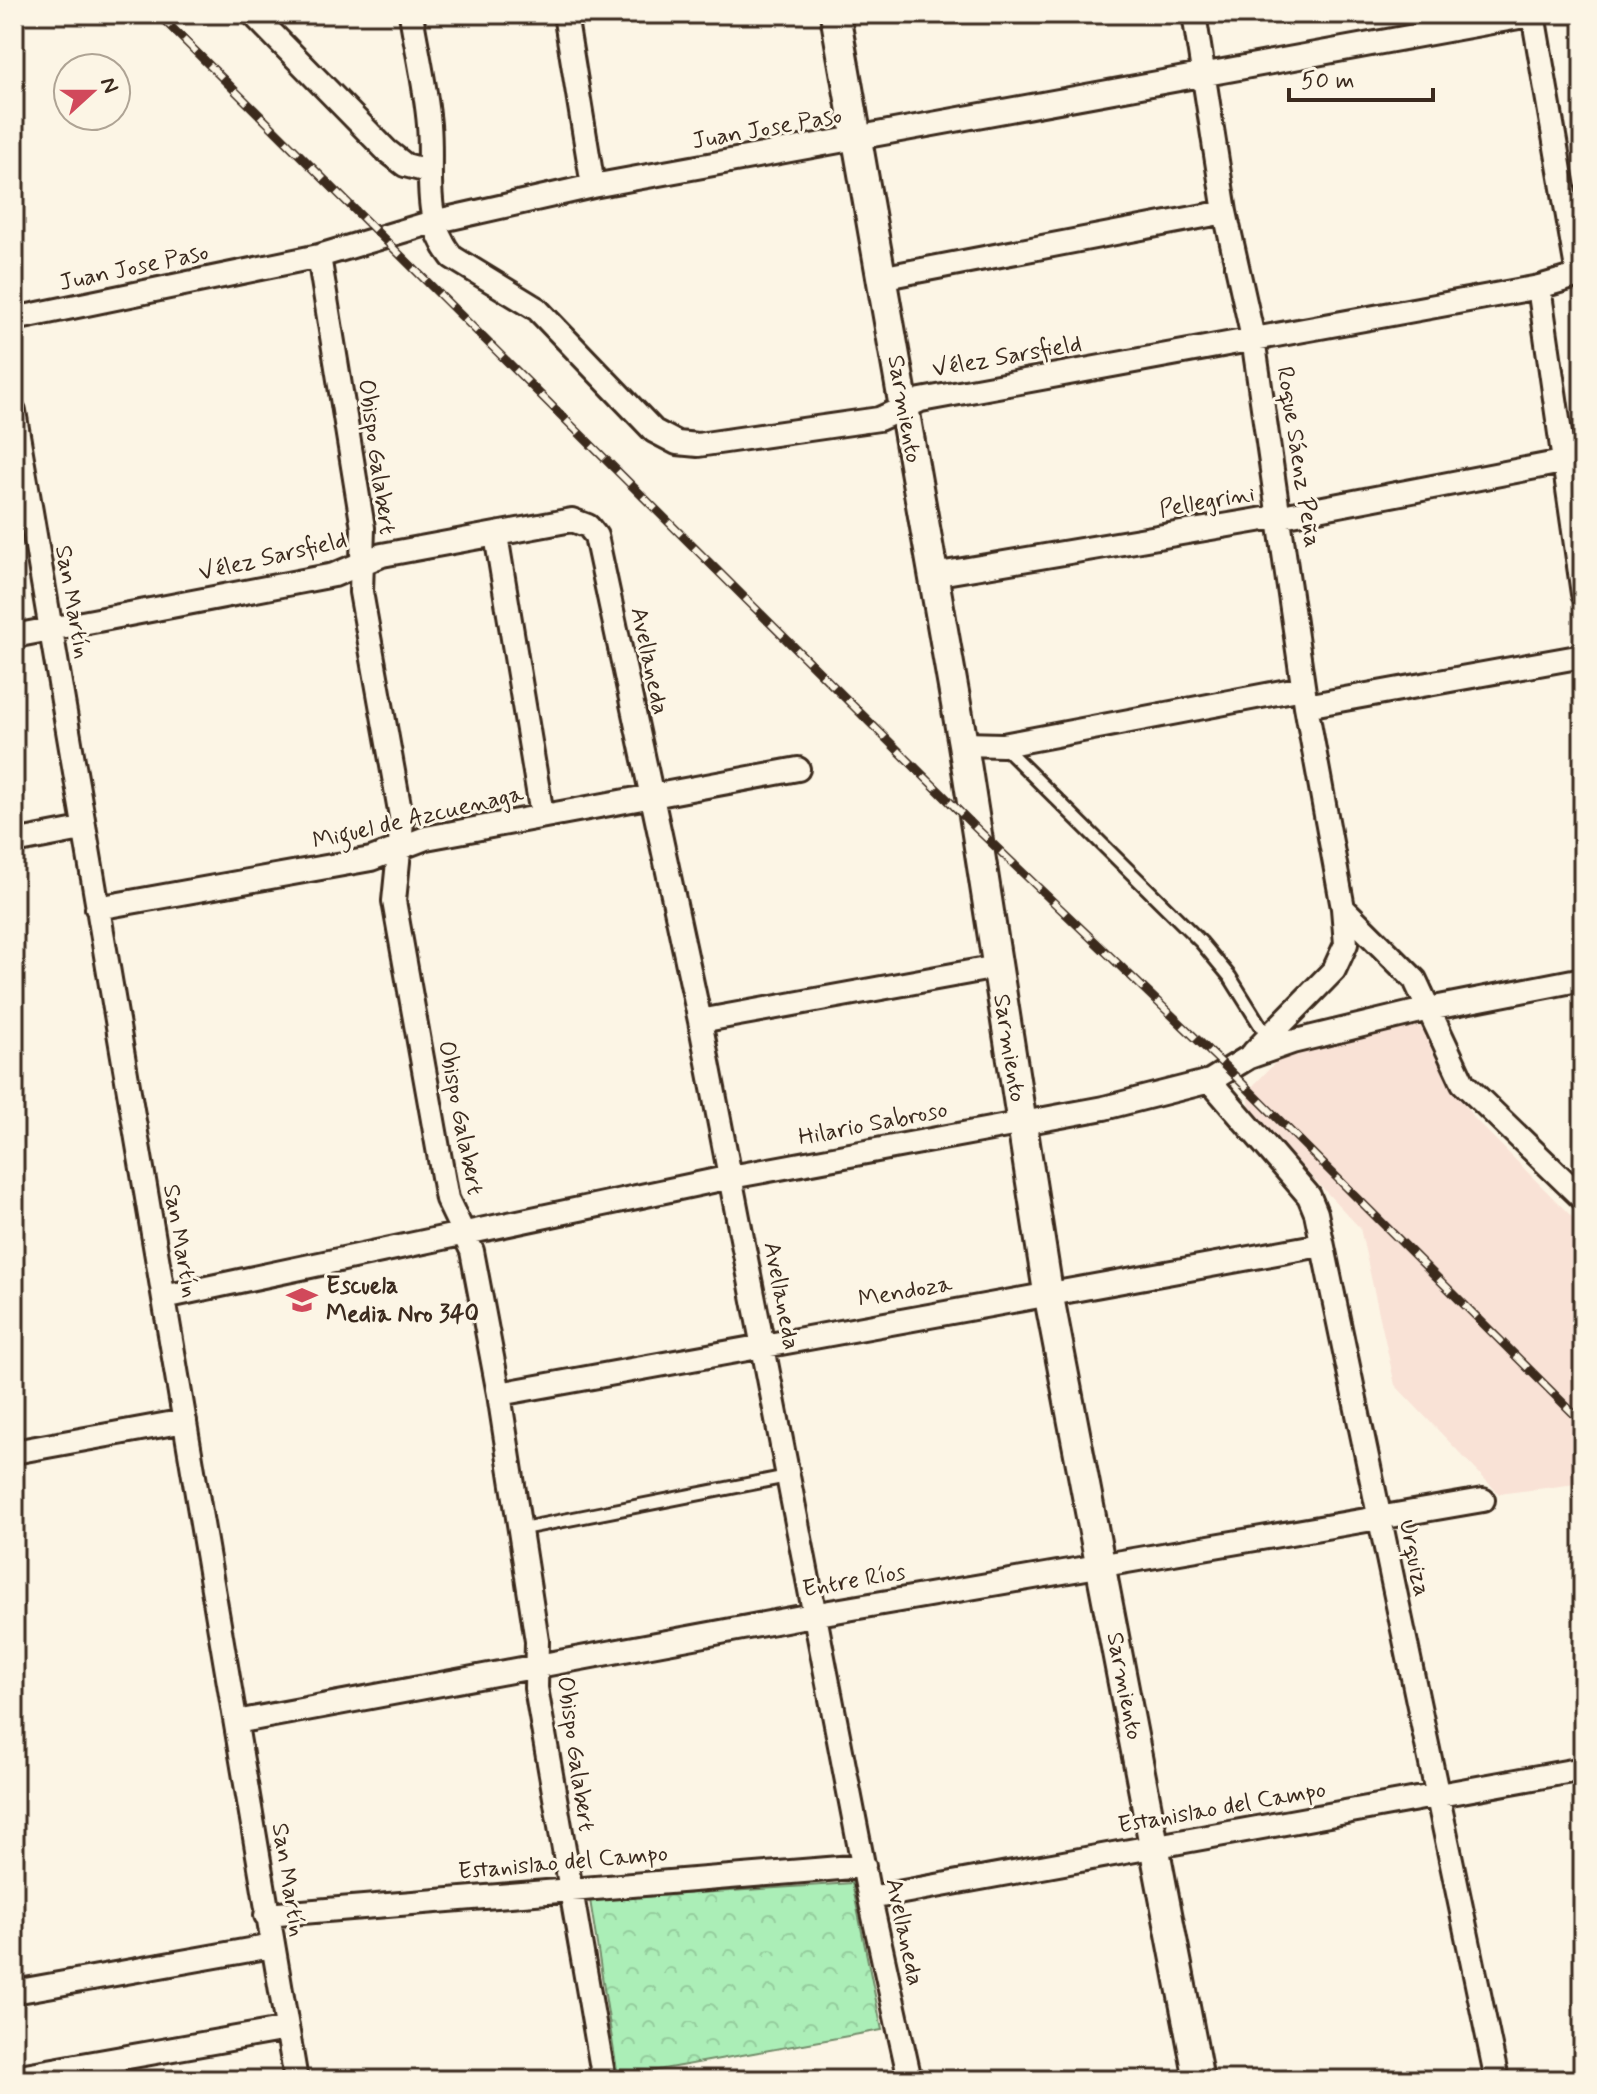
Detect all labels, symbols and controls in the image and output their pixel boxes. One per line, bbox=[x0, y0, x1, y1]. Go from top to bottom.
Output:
north arrow bbox=[52, 52, 132, 132]
scale bar bbox=[1289, 52, 1433, 102]
text: 50 m bbox=[1301, 66, 1355, 97]
text: N bbox=[93, 74, 125, 97]
street label: Juan Jose Paso bbox=[690, 101, 844, 157]
street label: Juan Jose Paso bbox=[57, 237, 211, 299]
street label: Vélez Sarsfield bbox=[930, 329, 1084, 385]
street label: Sarmiento bbox=[879, 353, 929, 465]
street label: Roque Sáenz Peña bbox=[1268, 364, 1328, 550]
street label: Obispo Galabert bbox=[350, 377, 402, 537]
street label: Pellegrini bbox=[1157, 478, 1257, 526]
street label: Vélez Sarsfield bbox=[196, 525, 350, 589]
street label: San Martín bbox=[47, 543, 97, 661]
street label: Avellaneda bbox=[622, 604, 676, 718]
street label: Miguel de Azcuenaga bbox=[309, 779, 528, 860]
street label: Sarmiento bbox=[985, 992, 1033, 1104]
street label: Obispo Galabert bbox=[430, 1038, 490, 1198]
street label: Hilario Sabroso bbox=[796, 1094, 950, 1154]
street label: San Martín bbox=[155, 1182, 205, 1300]
street label: Avellaneda bbox=[755, 1239, 807, 1353]
street label: Mendoza bbox=[856, 1268, 955, 1316]
place label: Escuela Media Nro 340 bbox=[326, 1271, 479, 1330]
school or university icon: Escuela Media Nro 340 bbox=[285, 1283, 319, 1317]
street label: Urquiza bbox=[1391, 1517, 1437, 1599]
street label: Entre Ríos bbox=[800, 1557, 908, 1605]
street label: Sarmiento bbox=[1098, 1629, 1150, 1743]
street label: Obispo Galabert bbox=[549, 1674, 601, 1834]
street label: Estanislao del Campo bbox=[1116, 1774, 1328, 1842]
street label: San Martín bbox=[264, 1821, 312, 1939]
street label: Estanislao del Campo bbox=[457, 1838, 669, 1888]
street label: Avellaneda bbox=[877, 1875, 931, 1989]

